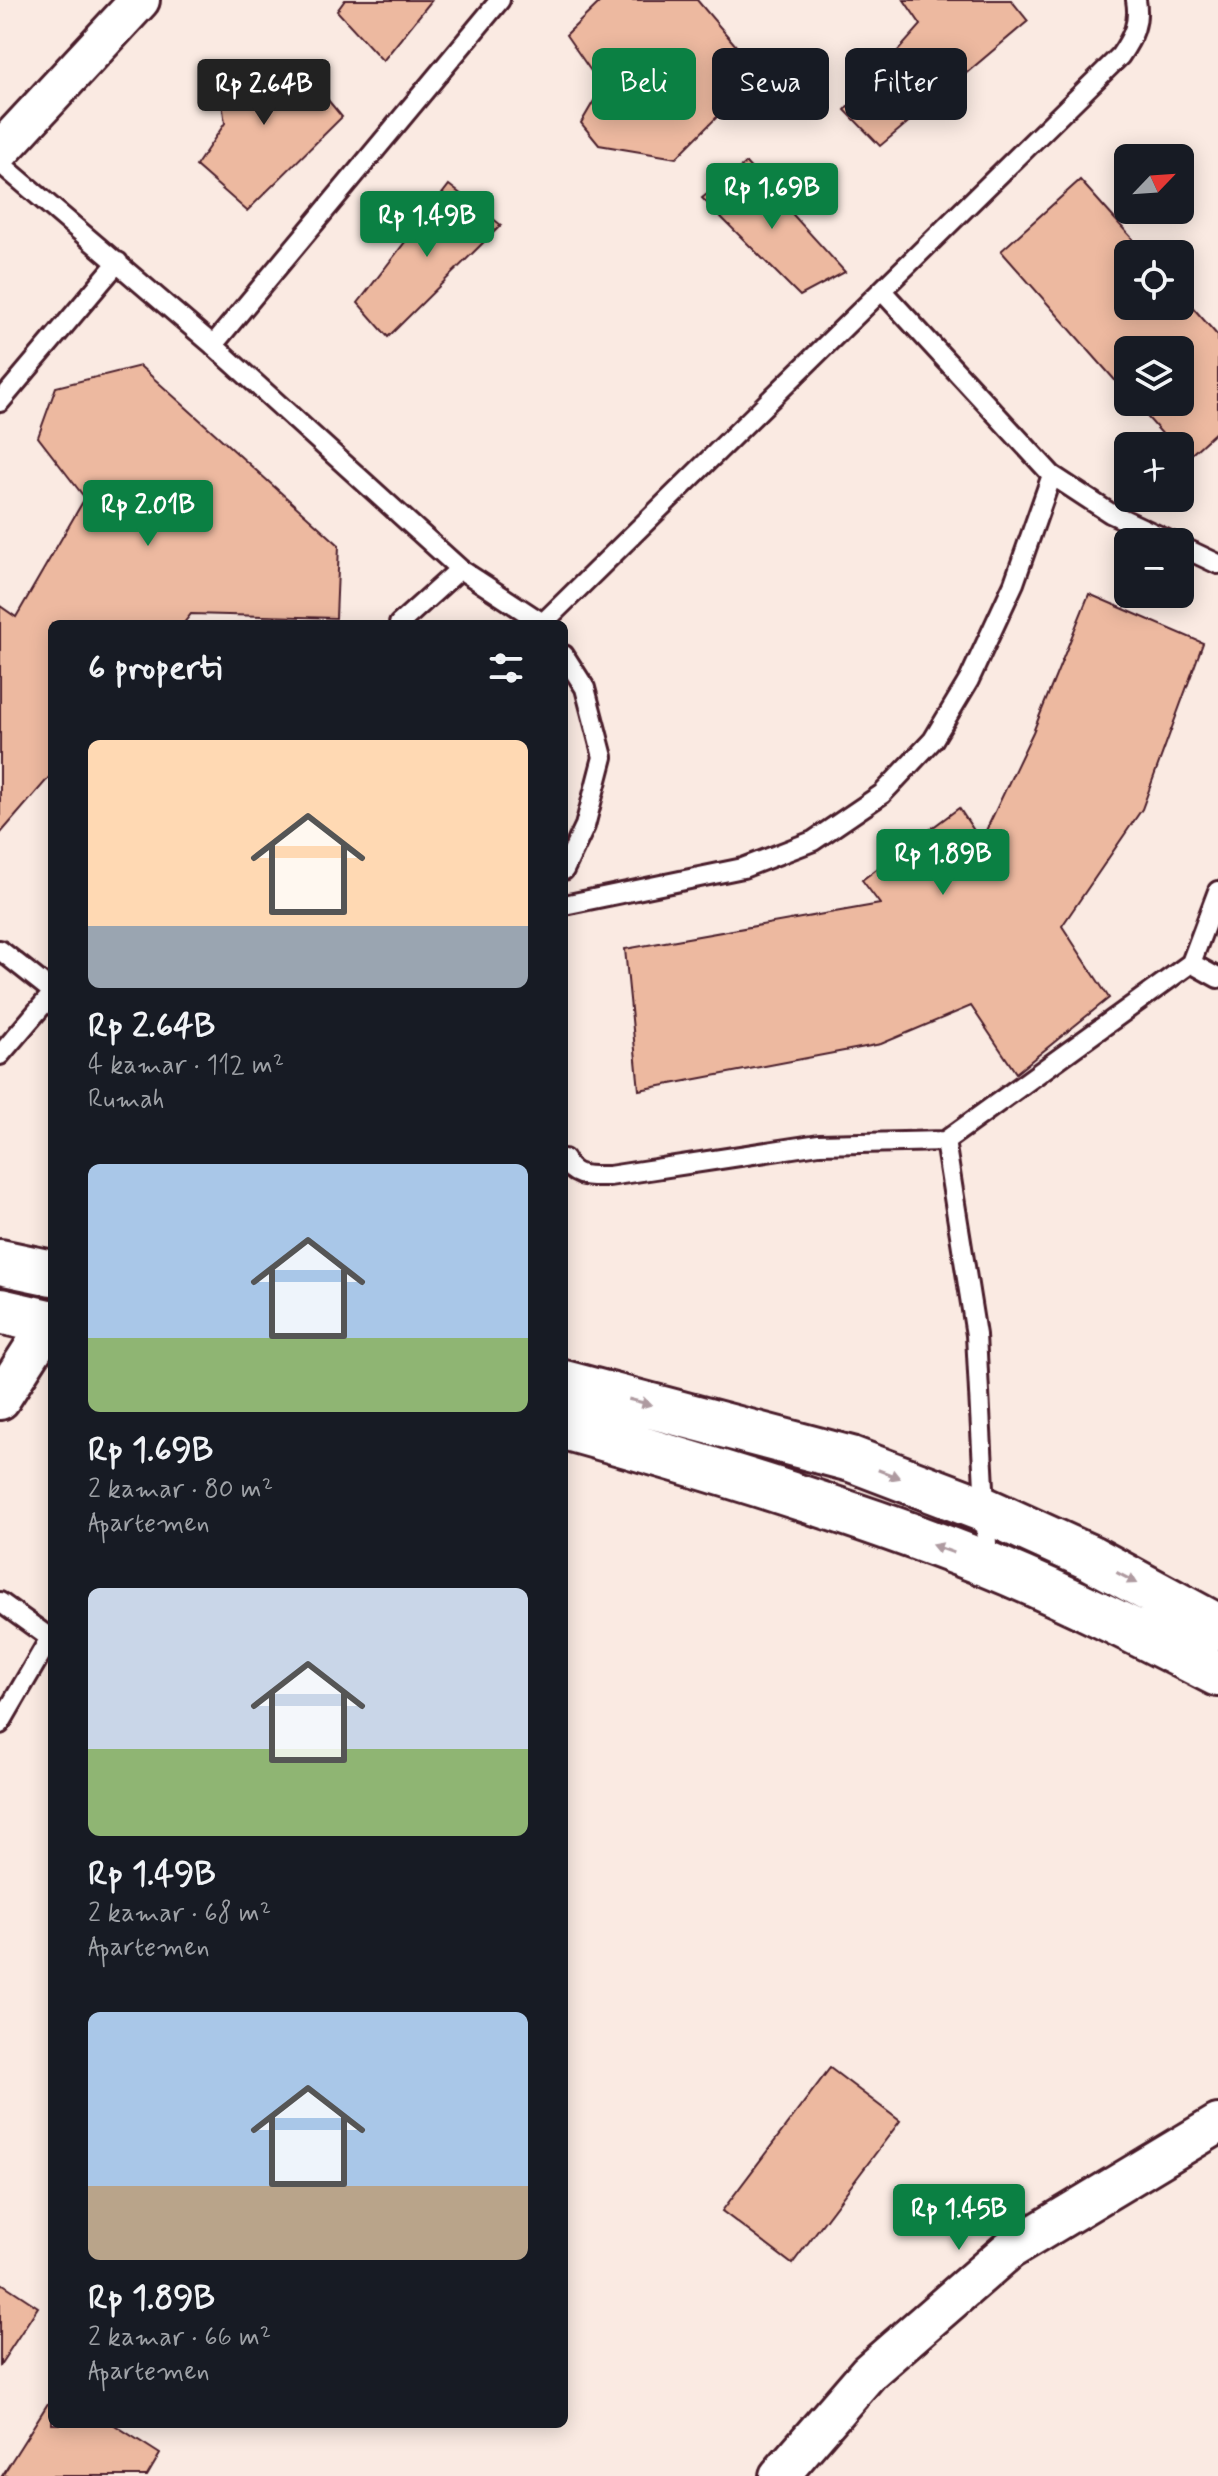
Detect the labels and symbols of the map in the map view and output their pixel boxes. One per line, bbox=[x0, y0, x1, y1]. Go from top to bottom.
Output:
pin: Rp 2.64B bbox=[181, 59, 347, 127]
north arrow bbox=[1114, 144, 1194, 224]
pin: Rp 1.69B bbox=[689, 163, 855, 231]
pin: Rp 1.49B bbox=[344, 191, 510, 259]
pin: Rp 2.01B bbox=[65, 480, 231, 548]
pin: Rp 1.89B bbox=[860, 829, 1026, 897]
one-way arrow bbox=[627, 1397, 652, 1409]
one-way arrow bbox=[877, 1468, 901, 1481]
one-way arrow bbox=[931, 1542, 955, 1554]
one-way arrow bbox=[1116, 1571, 1139, 1585]
pin: Rp 1.45B bbox=[876, 2184, 1042, 2252]

